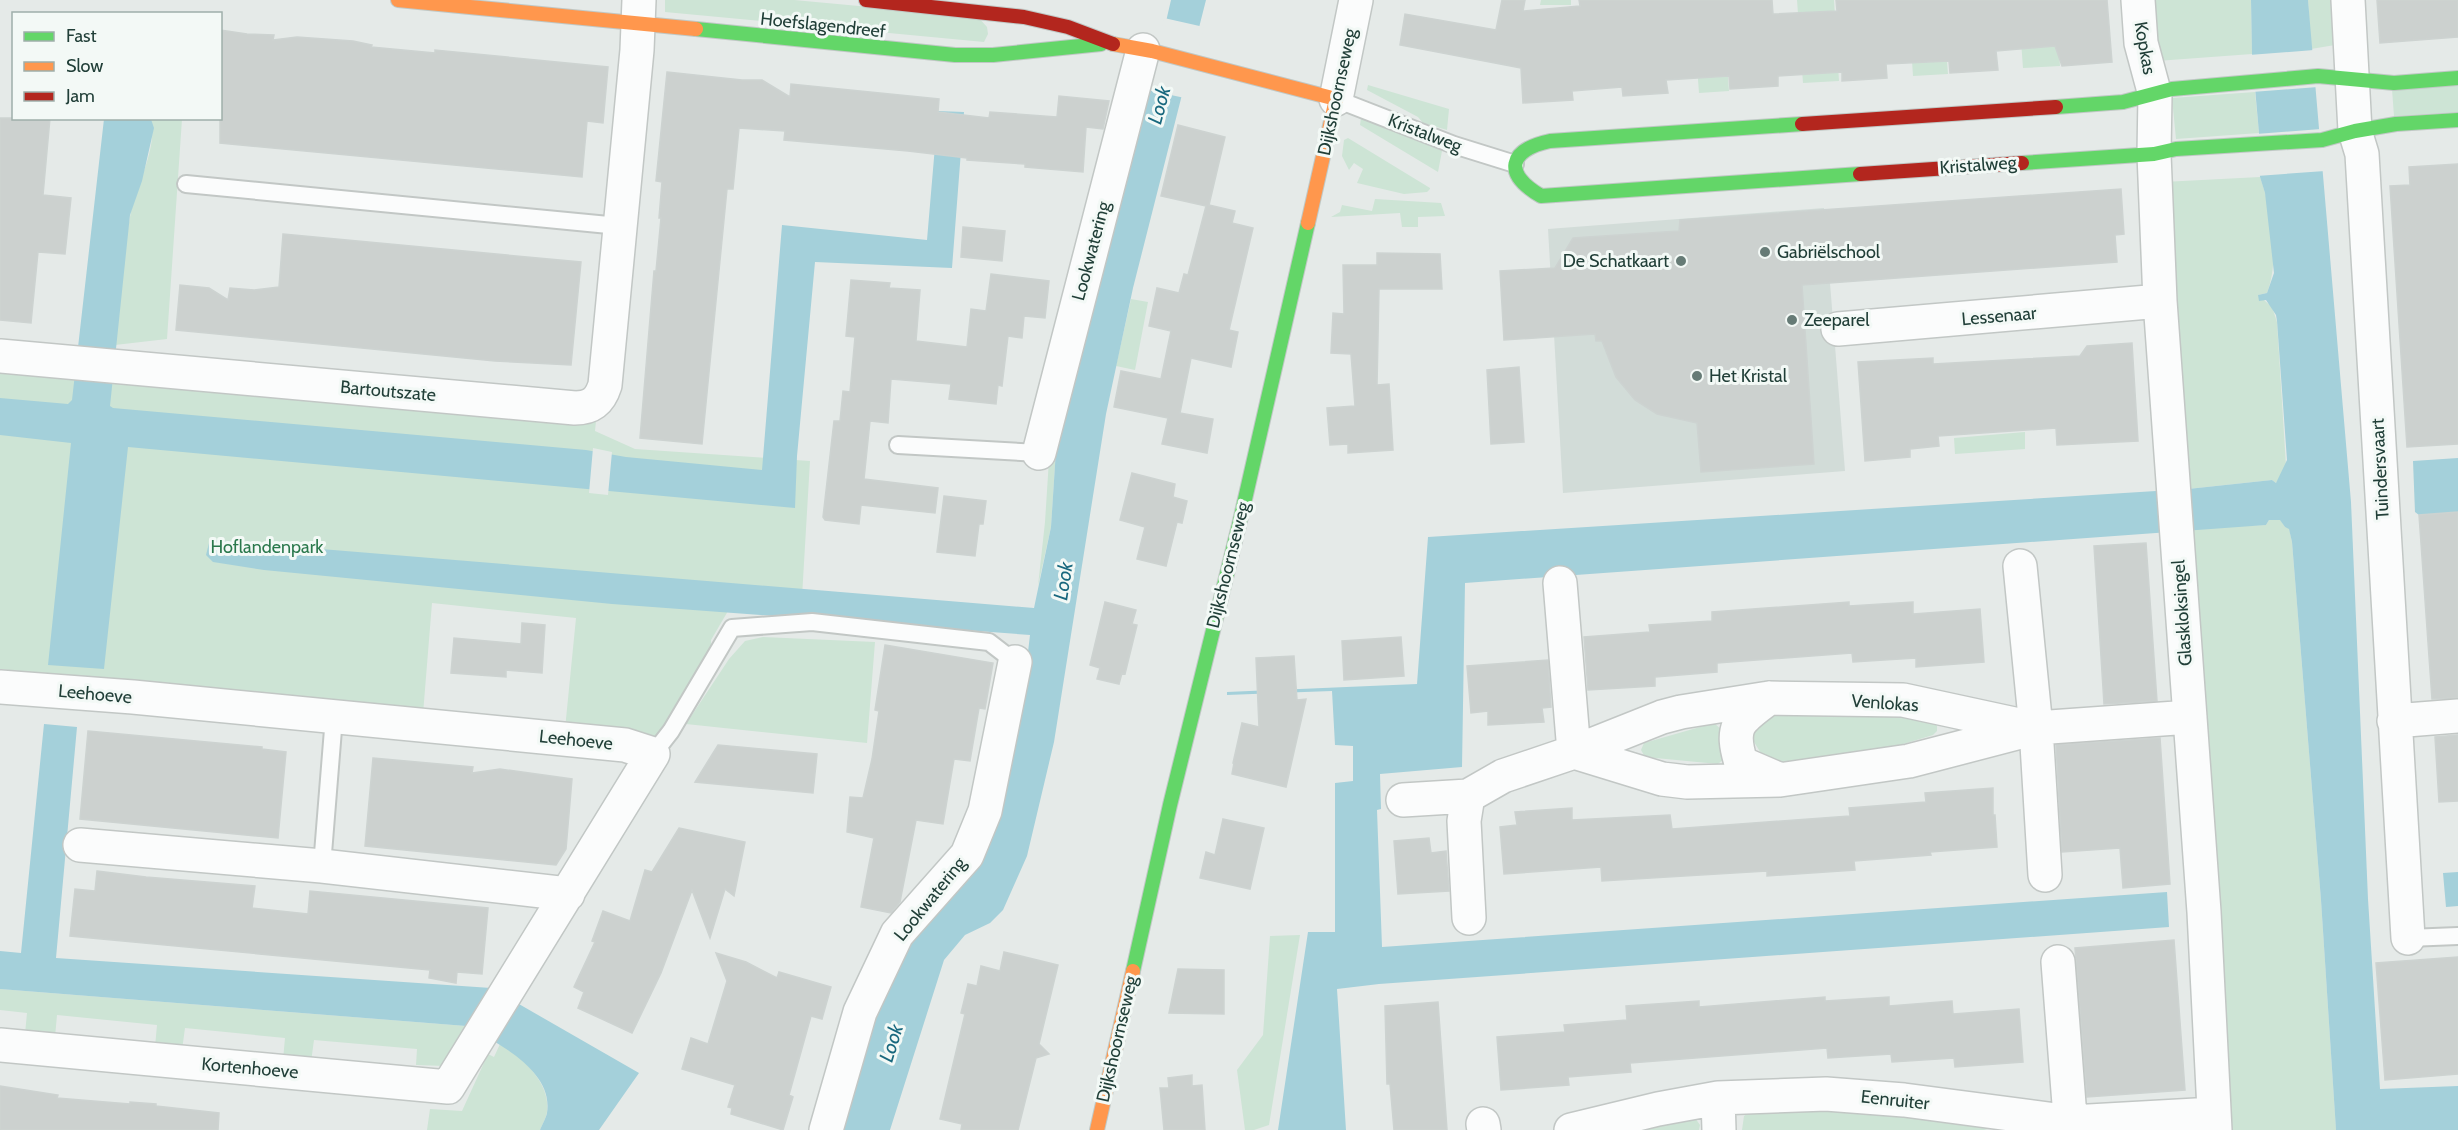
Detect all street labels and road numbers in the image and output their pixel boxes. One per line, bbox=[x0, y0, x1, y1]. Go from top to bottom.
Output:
street label: Hoefslagendreef bbox=[759, 7, 887, 43]
street label: Kopkas bbox=[2130, 20, 2160, 76]
street label: Dijkshoornseweg bbox=[1313, 26, 1361, 157]
street label: Kristalweg bbox=[1385, 109, 1466, 157]
street label: Kristalweg bbox=[1939, 151, 2018, 179]
street label: Lookwatering bbox=[1067, 198, 1115, 303]
street label: Lessenaar bbox=[1961, 302, 2038, 330]
street label: Bartoutszate bbox=[339, 376, 437, 406]
street label: Tuindersvaart bbox=[2366, 418, 2394, 520]
street label: Dijkshoornseweg bbox=[1202, 499, 1255, 630]
street label: Glaskloksingel bbox=[2167, 558, 2197, 667]
street label: Leehoeve bbox=[57, 680, 133, 708]
street label: Venlokas bbox=[1851, 690, 1919, 716]
street label: Leehoeve bbox=[538, 725, 614, 755]
street label: Lookwatering bbox=[889, 852, 971, 946]
street label: Dijkshoornseweg bbox=[1092, 973, 1142, 1104]
street label: Kortenhoeve bbox=[201, 1053, 299, 1083]
street label: Eenruiter bbox=[1860, 1085, 1931, 1115]

